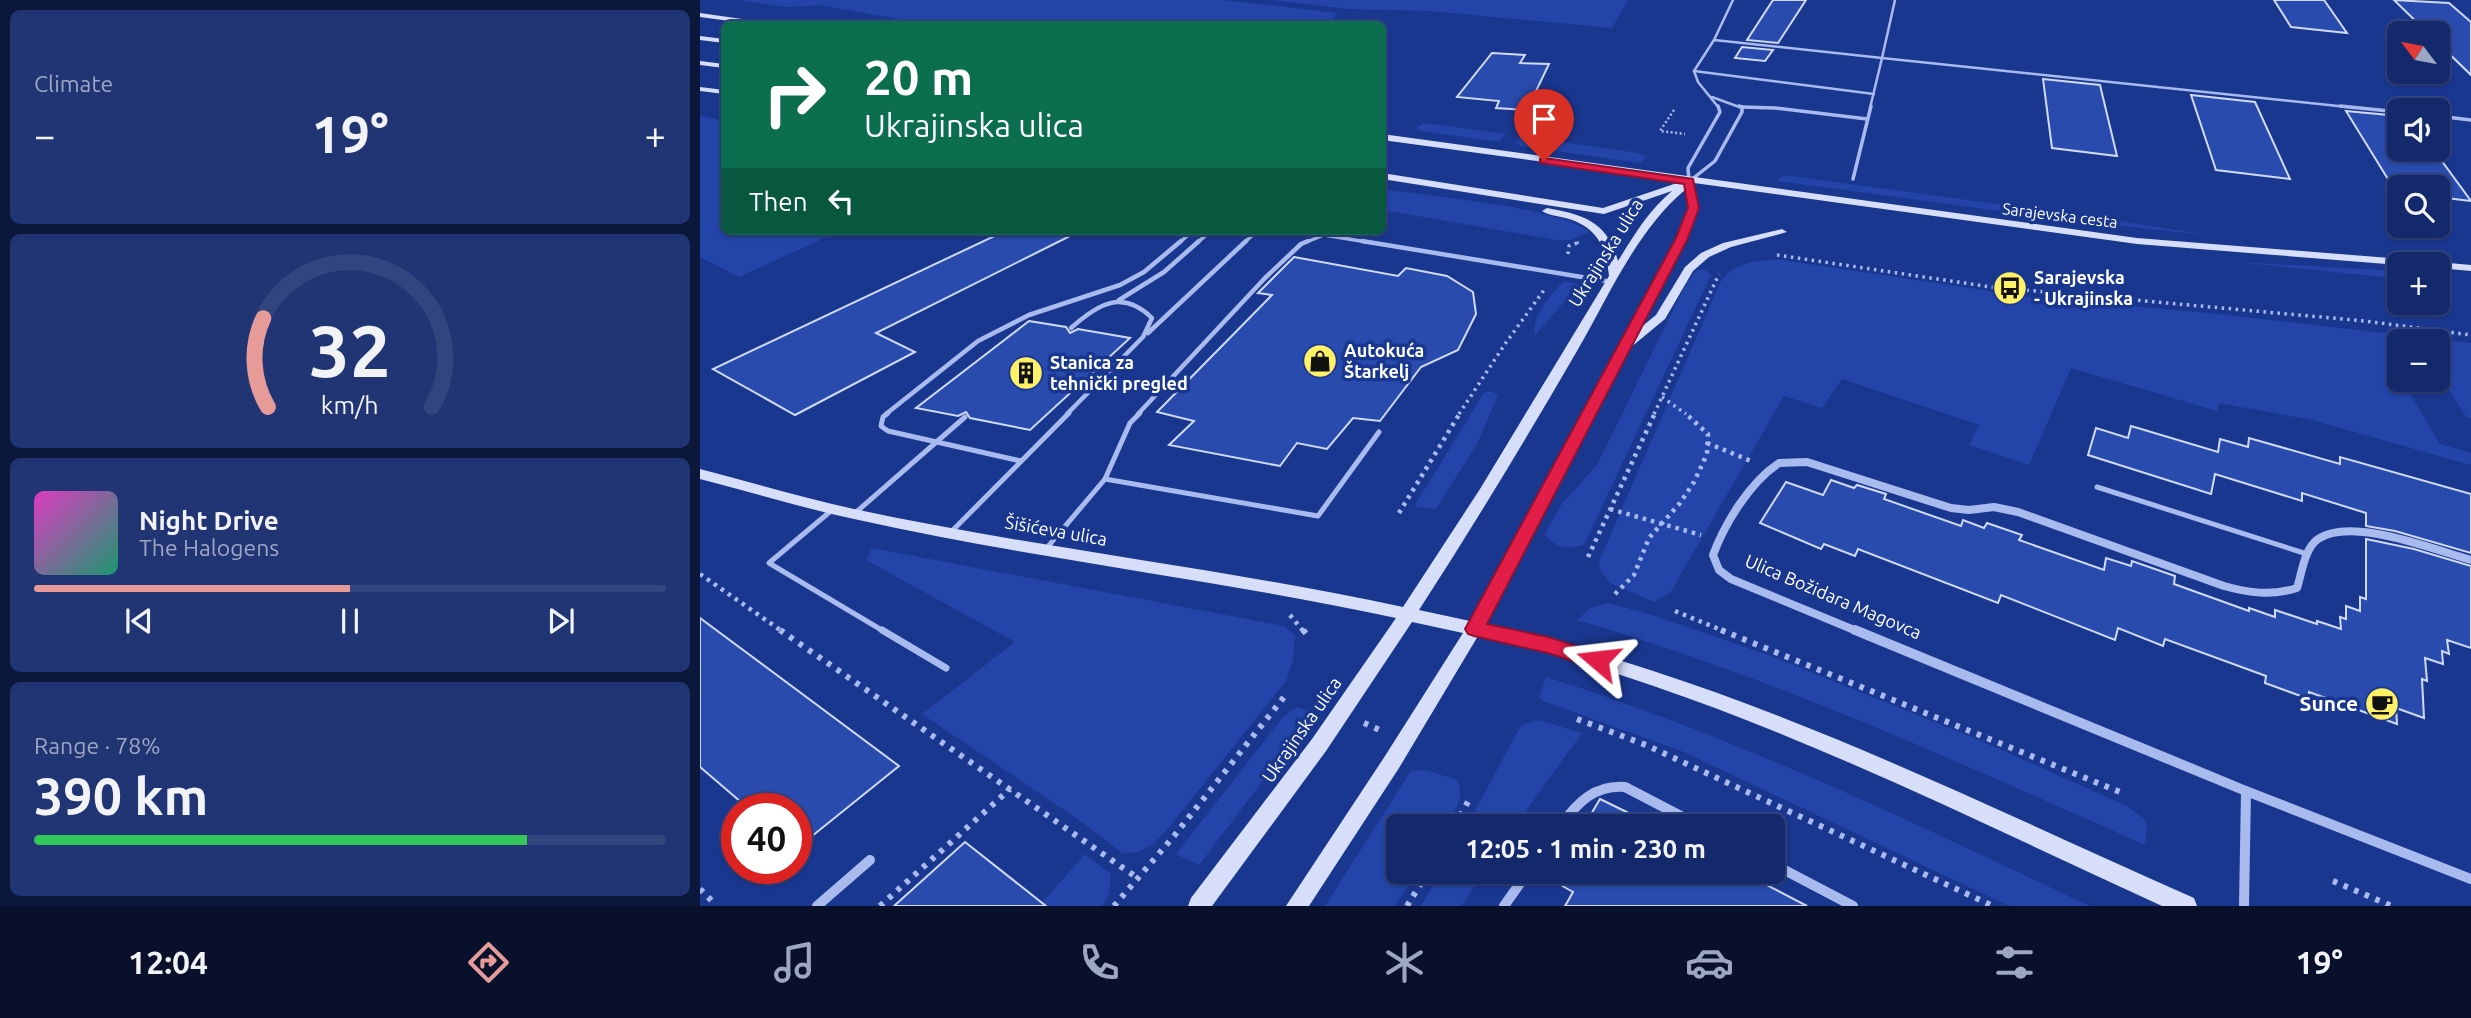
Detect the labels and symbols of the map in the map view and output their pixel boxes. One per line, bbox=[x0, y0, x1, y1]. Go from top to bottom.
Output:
north arrow bbox=[2387, 21, 2450, 84]
pin bbox=[1514, 89, 1574, 161]
street label: Ukrajinska ulica bbox=[1564, 195, 1646, 310]
street label: Sarajevska cesta bbox=[2001, 199, 2119, 231]
place label: Sarajevska - Ukrajinska bbox=[2034, 267, 2133, 308]
bus stop icon: Sarajevska - Ukrajinska bbox=[1991, 269, 2029, 307]
place label: Autokuća Štarkelj bbox=[1344, 340, 1424, 381]
shop icon: Autokuća Štarkelj bbox=[1301, 342, 1339, 380]
place label: Stanica za tehnički pregled bbox=[1050, 352, 1188, 393]
building icon: Stanica za tehnički pregled bbox=[1007, 354, 1045, 392]
street label: Šišićeva ulica bbox=[1004, 510, 1109, 549]
street label: Ulica Božidara Magovca bbox=[1742, 550, 1925, 642]
position arrow bbox=[1561, 623, 1635, 697]
street label: Ukrajinska ulica bbox=[1258, 673, 1345, 786]
cafe icon: Sunce bbox=[2363, 685, 2401, 723]
place label: Sunce bbox=[2300, 691, 2358, 715]
speed limit sign: 40 bbox=[721, 793, 812, 884]

